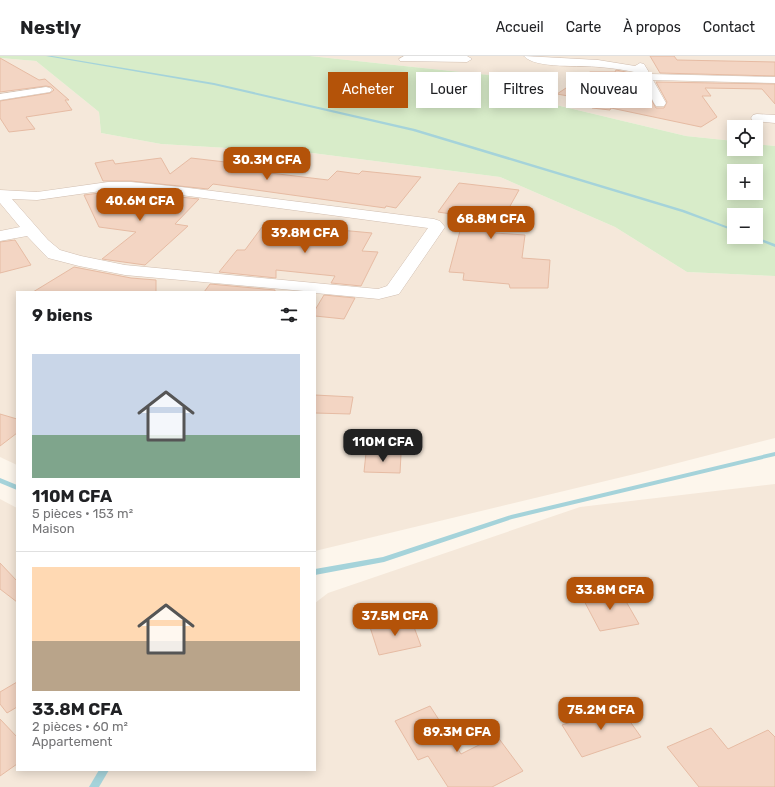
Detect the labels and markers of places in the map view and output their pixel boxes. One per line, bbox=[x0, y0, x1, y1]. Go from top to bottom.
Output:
pin: 30.3M CFA bbox=[221, 147, 313, 181]
pin: 40.6M CFA bbox=[94, 188, 186, 222]
pin: 68.8M CFA bbox=[445, 206, 537, 240]
pin: 39.8M CFA bbox=[259, 220, 351, 254]
pin: 110M CFA bbox=[342, 429, 424, 463]
pin: 33.8M CFA bbox=[564, 577, 656, 611]
pin: 37.5M CFA bbox=[349, 603, 441, 637]
pin: 75.2M CFA bbox=[555, 697, 647, 731]
pin: 89.3M CFA bbox=[411, 719, 503, 753]

